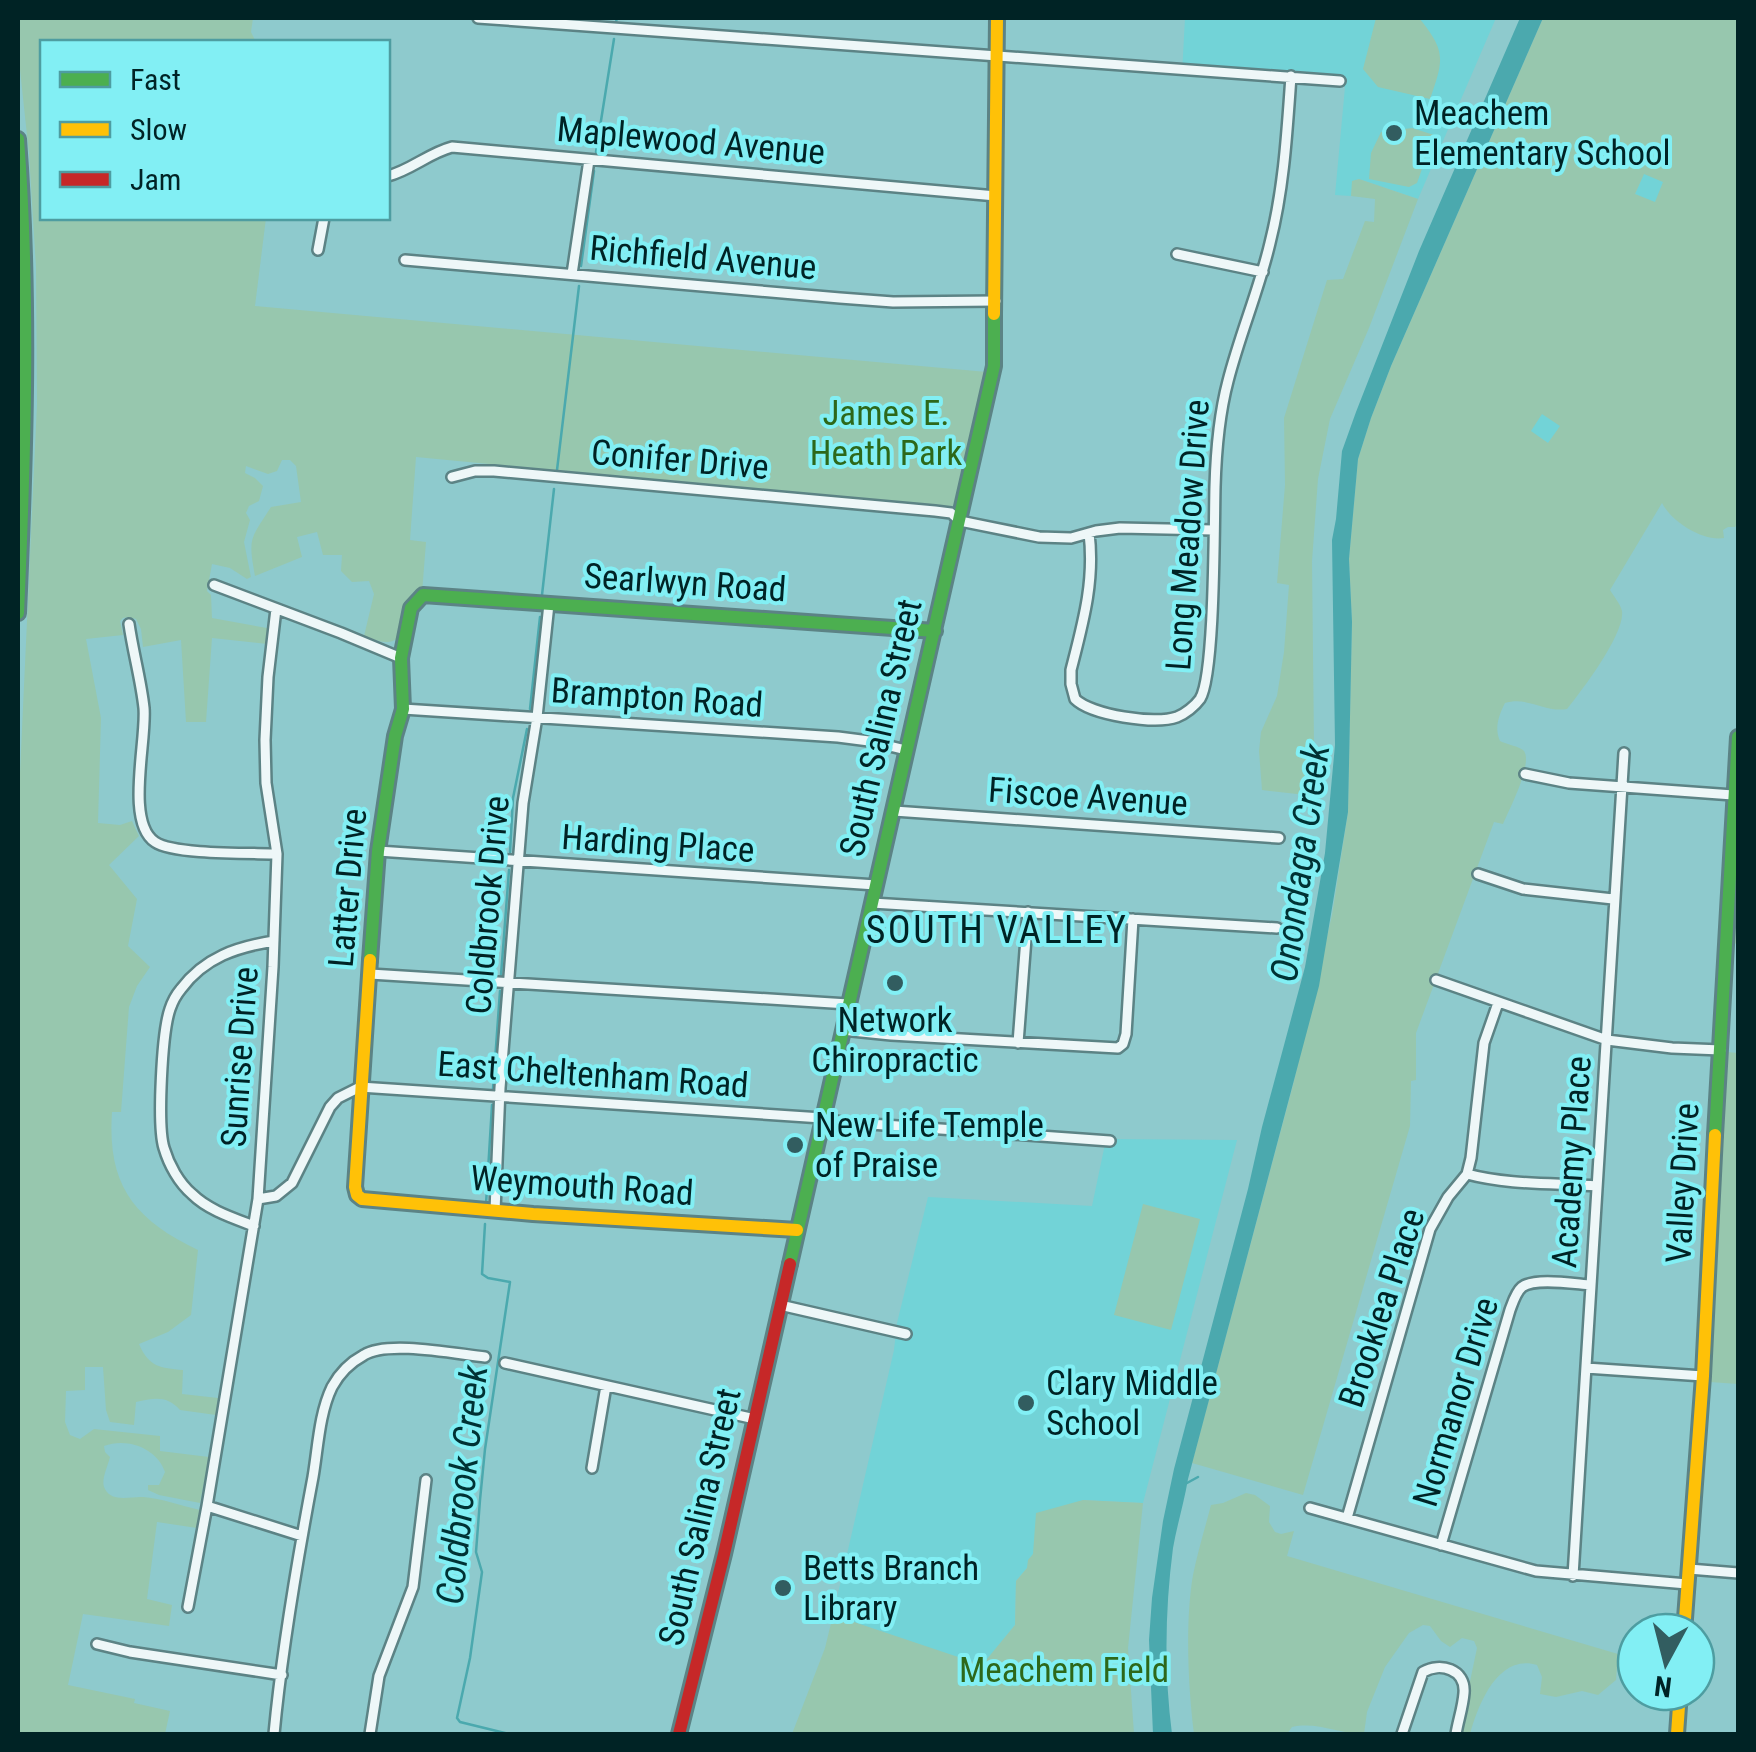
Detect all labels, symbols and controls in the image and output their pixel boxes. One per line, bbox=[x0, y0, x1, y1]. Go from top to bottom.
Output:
legend bbox=[40, 40, 390, 220]
text: Fast bbox=[130, 62, 181, 97]
place label: Meachem Elementary School bbox=[1414, 93, 1671, 174]
street label: Maplewood Avenue bbox=[555, 109, 827, 173]
text: Slow bbox=[130, 112, 187, 147]
marker: Meachem Elementary School bbox=[1383, 122, 1405, 144]
text: Jam bbox=[130, 162, 181, 197]
street label: Richfield Avenue bbox=[588, 228, 818, 288]
park label: James E. Heath Park bbox=[810, 393, 963, 474]
street label: Long Meadow Drive bbox=[1158, 398, 1218, 672]
street label: Conifer Drive bbox=[590, 432, 770, 488]
street label: Searlwyn Road bbox=[583, 555, 787, 611]
street label: South Salina Street bbox=[831, 595, 931, 861]
street label: Brampton Road bbox=[550, 670, 764, 726]
water label: Onondaga Creek bbox=[1262, 740, 1339, 985]
street label: Fiscoe Avenue bbox=[987, 770, 1189, 824]
street label: Coldbrook Drive bbox=[458, 794, 518, 1016]
street label: Latter Drive bbox=[321, 807, 375, 969]
street label: Harding Place bbox=[560, 817, 756, 871]
district label: SOUTH VALLEY bbox=[866, 908, 1128, 952]
street label: Sunrise Drive bbox=[213, 965, 267, 1149]
marker: Network Chiropractic bbox=[884, 972, 906, 994]
place label: Network Chiropractic bbox=[811, 1000, 979, 1081]
street label: East Cheltenham Road bbox=[436, 1044, 750, 1106]
street label: Academy Place bbox=[1544, 1055, 1600, 1269]
street label: Valley Drive bbox=[1658, 1102, 1708, 1264]
place label: New Life Temple of Praise bbox=[815, 1105, 1044, 1186]
marker: New Life Temple of Praise bbox=[784, 1134, 806, 1156]
street label: Weymouth Road bbox=[469, 1158, 695, 1214]
street label: Brooklea Place bbox=[1331, 1204, 1433, 1412]
street label: Normanor Drive bbox=[1405, 1293, 1507, 1511]
water label: Coldbrook Creek bbox=[428, 1362, 497, 1607]
place label: Clary Middle School bbox=[1046, 1363, 1218, 1444]
street label: South Salina Street bbox=[650, 1384, 750, 1650]
marker: Clary Middle School bbox=[1015, 1392, 1037, 1414]
place label: Betts Branch Library bbox=[803, 1548, 979, 1629]
marker: Betts Branch Library bbox=[772, 1577, 794, 1599]
north arrow bbox=[1616, 1612, 1716, 1712]
park label: Meachem Field bbox=[959, 1650, 1169, 1691]
text: N bbox=[1652, 1669, 1674, 1704]

